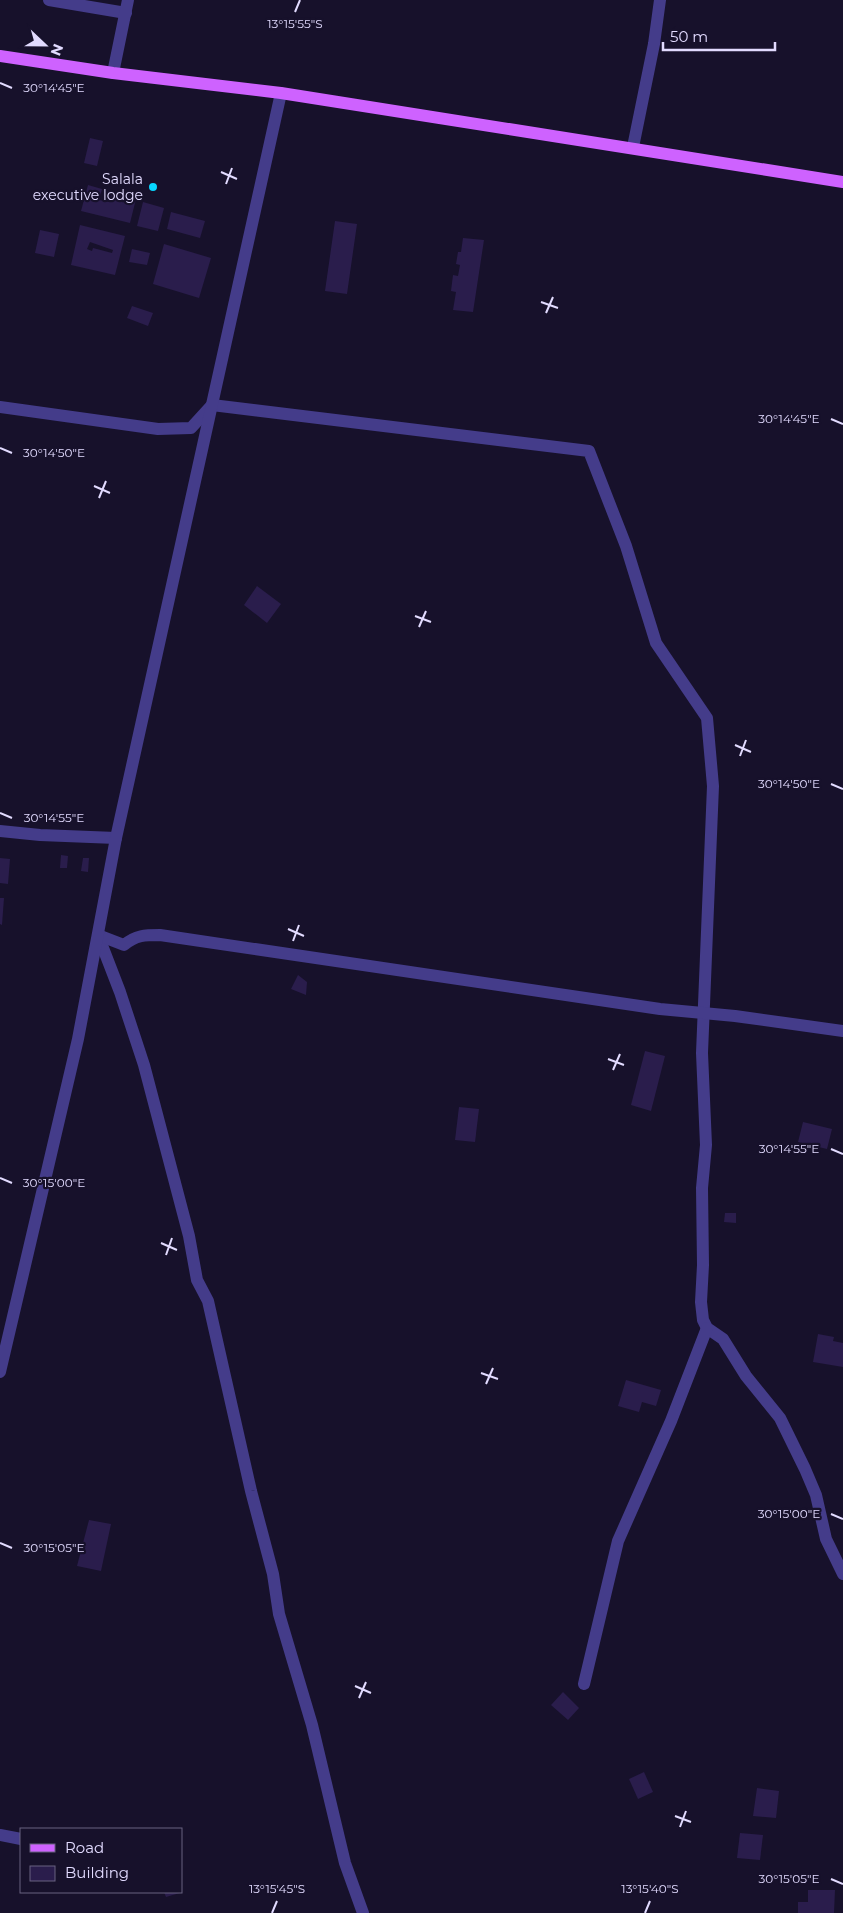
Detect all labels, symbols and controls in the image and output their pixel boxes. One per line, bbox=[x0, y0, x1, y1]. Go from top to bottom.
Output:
text: 13°15'55"S bbox=[267, 16, 323, 31]
north arrow bbox=[20, 20, 70, 70]
scale bar bbox=[663, 20, 776, 52]
text: 50 m bbox=[670, 27, 708, 46]
text: N bbox=[47, 41, 68, 58]
text: 30°14'45"E bbox=[23, 80, 85, 95]
place label: Salala executive lodge bbox=[33, 170, 143, 204]
marker: Salala executive lodge bbox=[147, 181, 159, 193]
text: 30°14'45"E bbox=[758, 411, 820, 426]
text: 30°14'50"E bbox=[23, 445, 85, 460]
text: 30°14'50"E bbox=[758, 776, 820, 791]
text: 30°14'55"E bbox=[24, 810, 84, 825]
text: 30°14'55"E bbox=[759, 1141, 819, 1156]
text: 30°15'00"E bbox=[23, 1175, 85, 1190]
text: 30°15'00"E bbox=[758, 1506, 820, 1521]
text: 30°15'05"E bbox=[23, 1540, 85, 1555]
legend bbox=[20, 1828, 182, 1893]
text: Road bbox=[65, 1838, 104, 1857]
text: Building bbox=[65, 1863, 129, 1882]
text: 30°15'05"E bbox=[758, 1871, 820, 1886]
text: 13°15'45"S bbox=[249, 1881, 305, 1896]
text: 13°15'40"S bbox=[621, 1881, 679, 1896]

